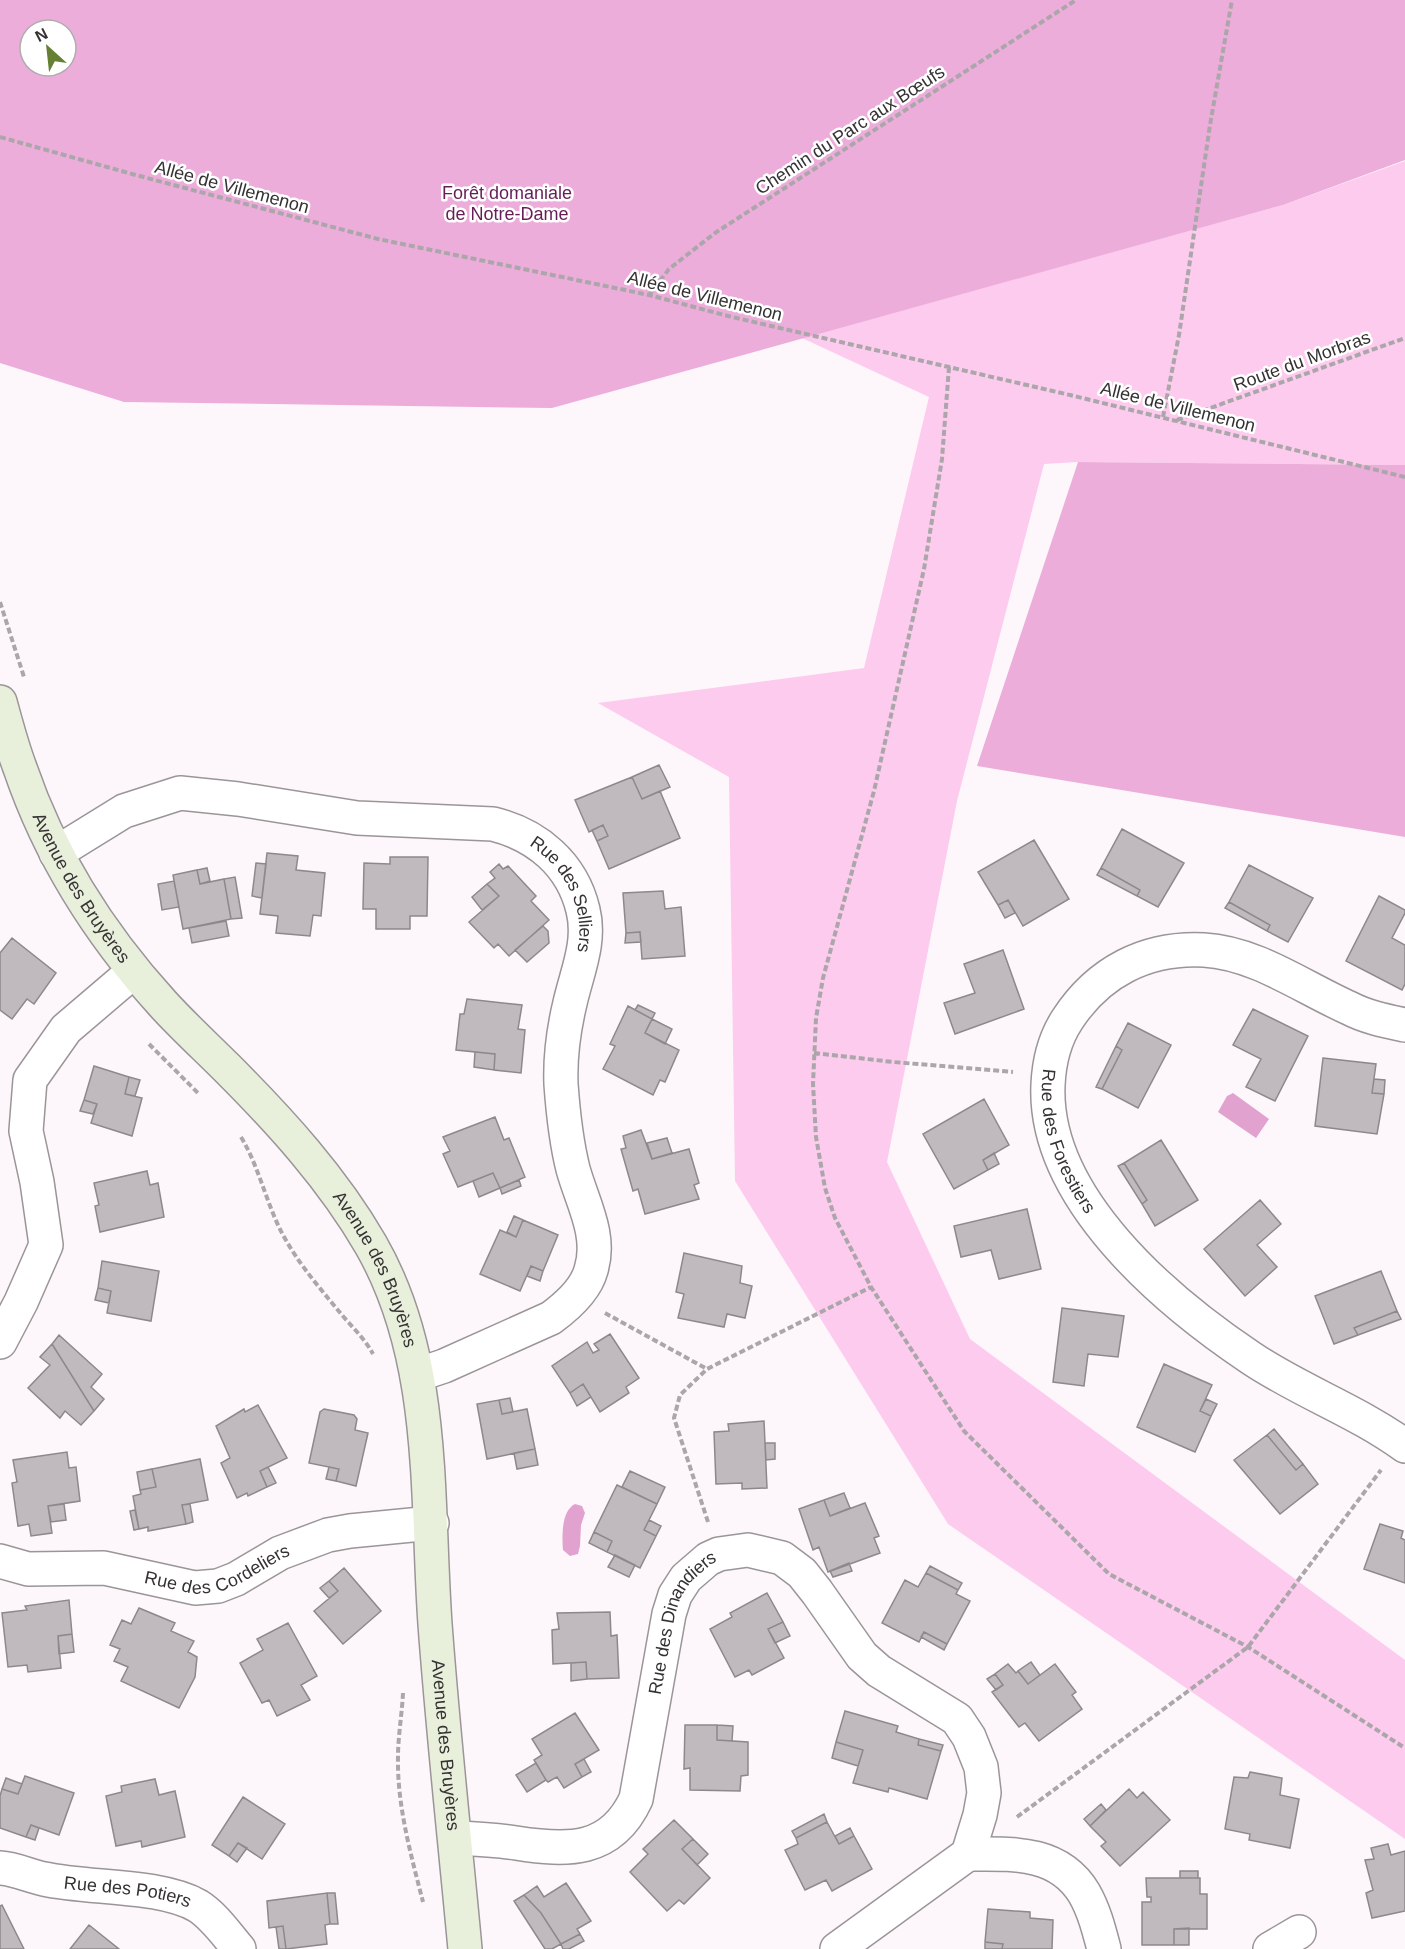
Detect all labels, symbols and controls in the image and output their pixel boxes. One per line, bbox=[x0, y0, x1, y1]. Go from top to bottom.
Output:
north arrow bbox=[18, 18, 78, 78]
text: N bbox=[32, 25, 50, 45]
street label: Chemin du Parc aux Bœufs bbox=[752, 61, 948, 199]
street label: Allée de Villemenon bbox=[153, 157, 311, 217]
park label: Forêt domaniale de Notre-Dame bbox=[442, 183, 572, 224]
street label: Allée de Villemenon bbox=[626, 267, 784, 325]
street label: Route du Morbras bbox=[1231, 327, 1373, 395]
street label: Allée de Villemenon bbox=[1099, 378, 1257, 436]
street label: Avenue des Bruyères bbox=[29, 810, 134, 967]
street label: Rue des Selliers bbox=[527, 832, 595, 954]
street label: Rue des Forestiers bbox=[1038, 1068, 1100, 1217]
street label: Avenue des Bruyères bbox=[329, 1187, 420, 1349]
street label: Rue des Cordeliers bbox=[143, 1540, 292, 1598]
street label: Rue des Dinandiers bbox=[645, 1547, 719, 1696]
street label: Avenue des Bruyères bbox=[428, 1659, 463, 1832]
street label: Rue des Potiers bbox=[63, 1872, 194, 1911]

